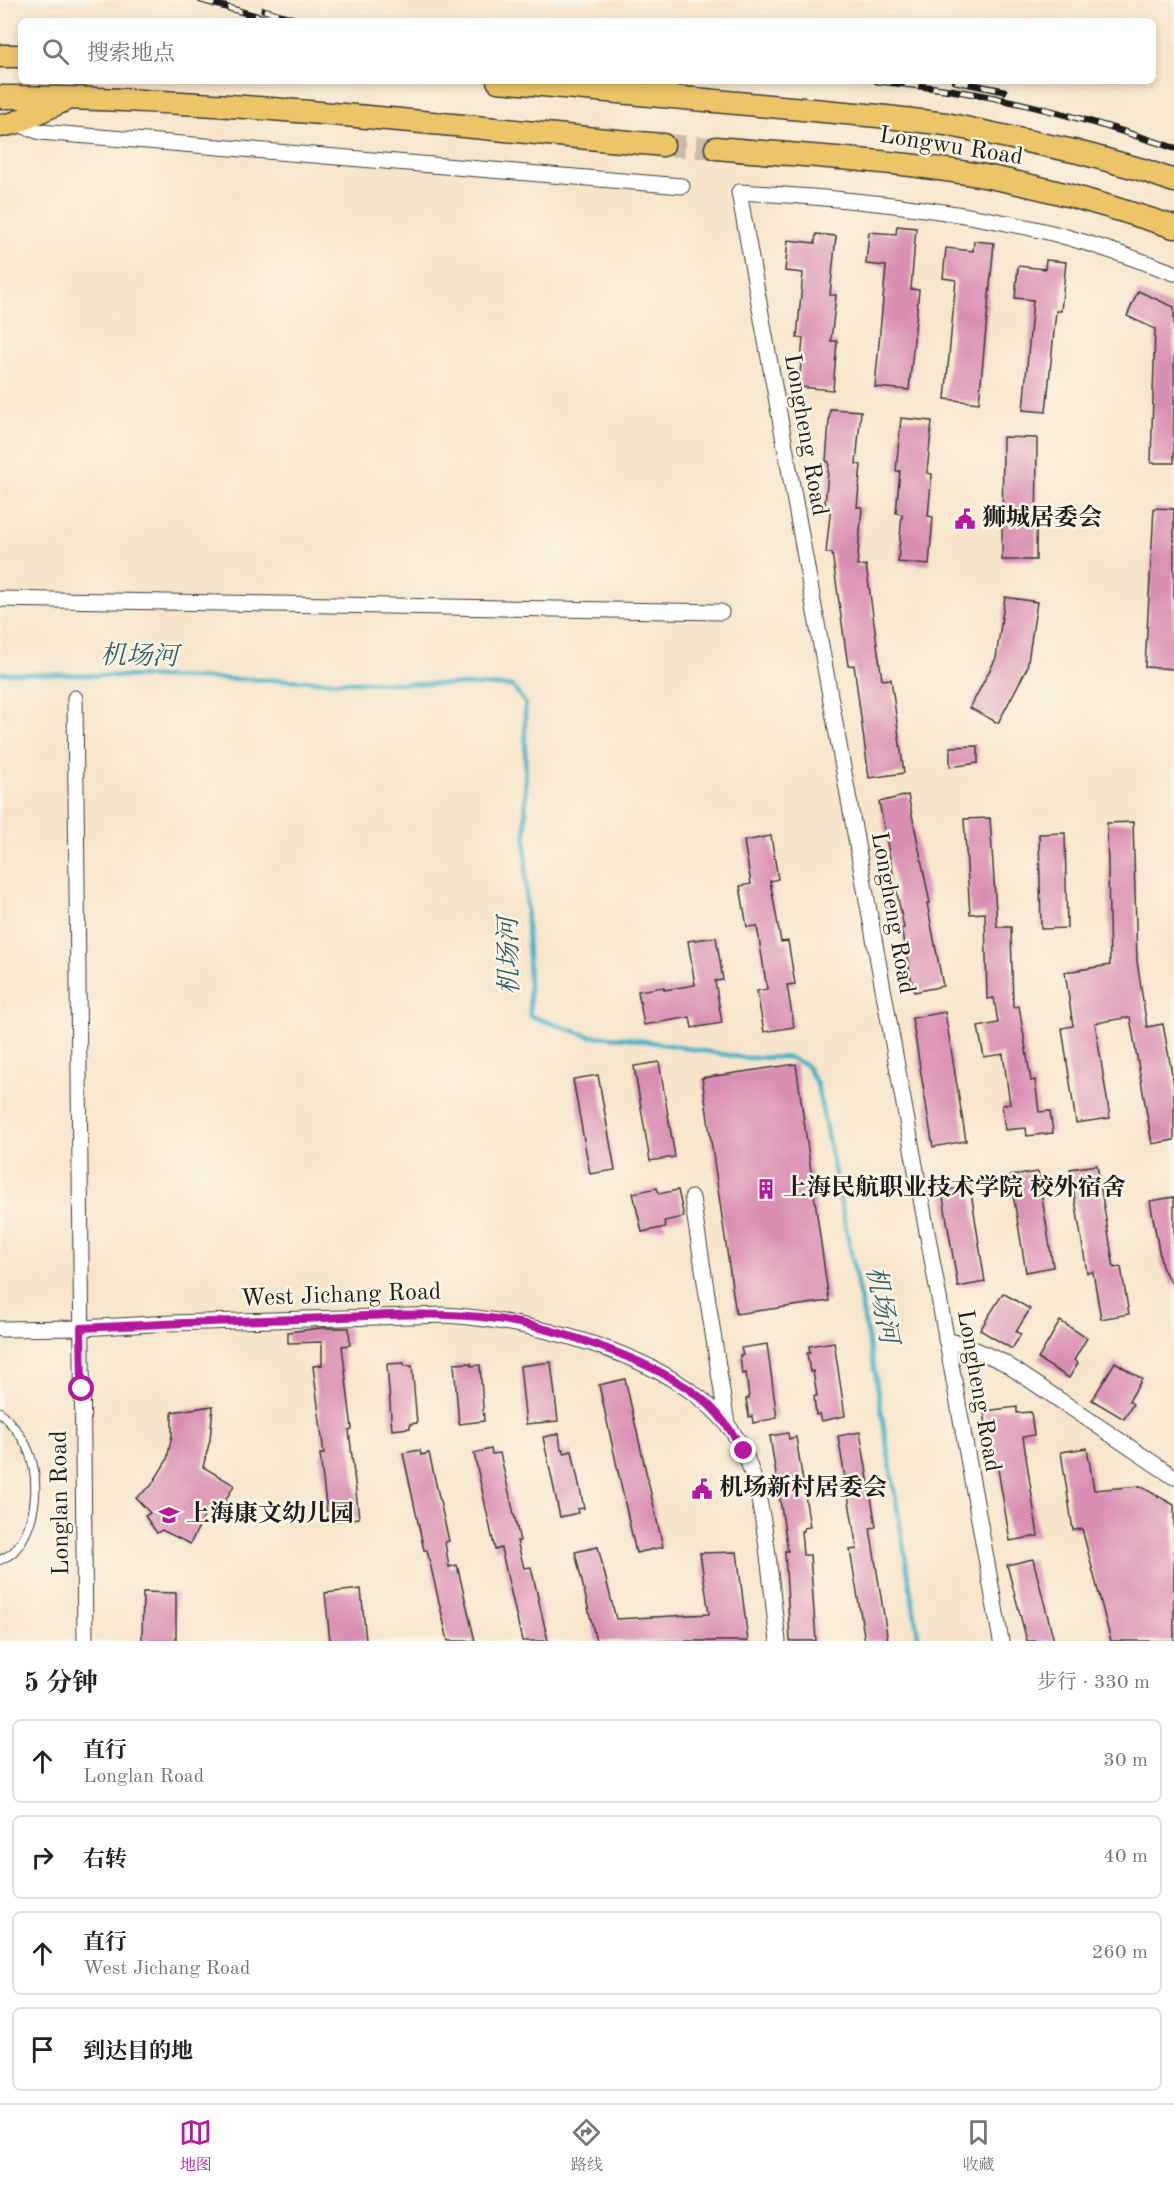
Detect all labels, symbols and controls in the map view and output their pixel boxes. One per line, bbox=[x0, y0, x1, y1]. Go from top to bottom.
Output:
search box bbox=[18, 18, 1156, 84]
icon: search bbox=[39, 35, 72, 68]
text: 搜索地点 bbox=[87, 43, 175, 65]
street label: Longwu Road bbox=[877, 124, 1025, 170]
street label: Longheng Road bbox=[779, 352, 831, 518]
place label: 狮城居委会 bbox=[982, 504, 1102, 531]
public building icon: 狮城居委会 bbox=[953, 507, 977, 531]
water label: 机场河 bbox=[100, 641, 182, 671]
street label: Longheng Road bbox=[866, 830, 918, 996]
water label: 机场河 bbox=[494, 913, 524, 995]
place label: 上海民航职业技术学院 校外宿舍 bbox=[783, 1174, 1126, 1201]
building icon: 上海民航职业技术学院 校外宿舍 bbox=[754, 1177, 778, 1201]
water label: 机场河 bbox=[861, 1264, 904, 1350]
street label: West Jichang Road bbox=[240, 1281, 442, 1311]
street label: Longheng Road bbox=[952, 1308, 1004, 1474]
route start bbox=[68, 1375, 94, 1401]
street label: Longlan Road bbox=[48, 1430, 74, 1576]
route end bbox=[730, 1437, 756, 1463]
place label: 机场新村居委会 bbox=[719, 1474, 887, 1501]
public building icon: 机场新村居委会 bbox=[690, 1477, 714, 1501]
place label: 上海康文幼儿园 bbox=[186, 1500, 354, 1527]
school or university icon: 上海康文幼儿园 bbox=[157, 1503, 181, 1527]
text: 5 分钟 bbox=[24, 1671, 98, 1697]
text: 步行 · 330 m bbox=[1037, 1673, 1150, 1693]
text: 直行 bbox=[83, 1740, 127, 1762]
icon: ahead bbox=[26, 1745, 59, 1778]
text: 30 m bbox=[1103, 1751, 1148, 1771]
text: Longlan Road bbox=[83, 1767, 204, 1787]
icon: right bbox=[26, 1841, 59, 1874]
text: 40 m bbox=[1103, 1847, 1148, 1867]
text: 右转 bbox=[83, 1849, 127, 1871]
text: 直行 bbox=[83, 1932, 127, 1954]
icon: ahead bbox=[26, 1937, 59, 1970]
text: 260 m bbox=[1092, 1943, 1148, 1963]
text: West Jichang Road bbox=[83, 1959, 250, 1979]
icon: arrive bbox=[26, 2033, 59, 2066]
text: 到达目的地 bbox=[83, 2041, 193, 2063]
tab: 地图 bbox=[179, 2116, 212, 2176]
tab: 路线 bbox=[570, 2116, 603, 2176]
tab: 收藏 bbox=[962, 2116, 995, 2176]

